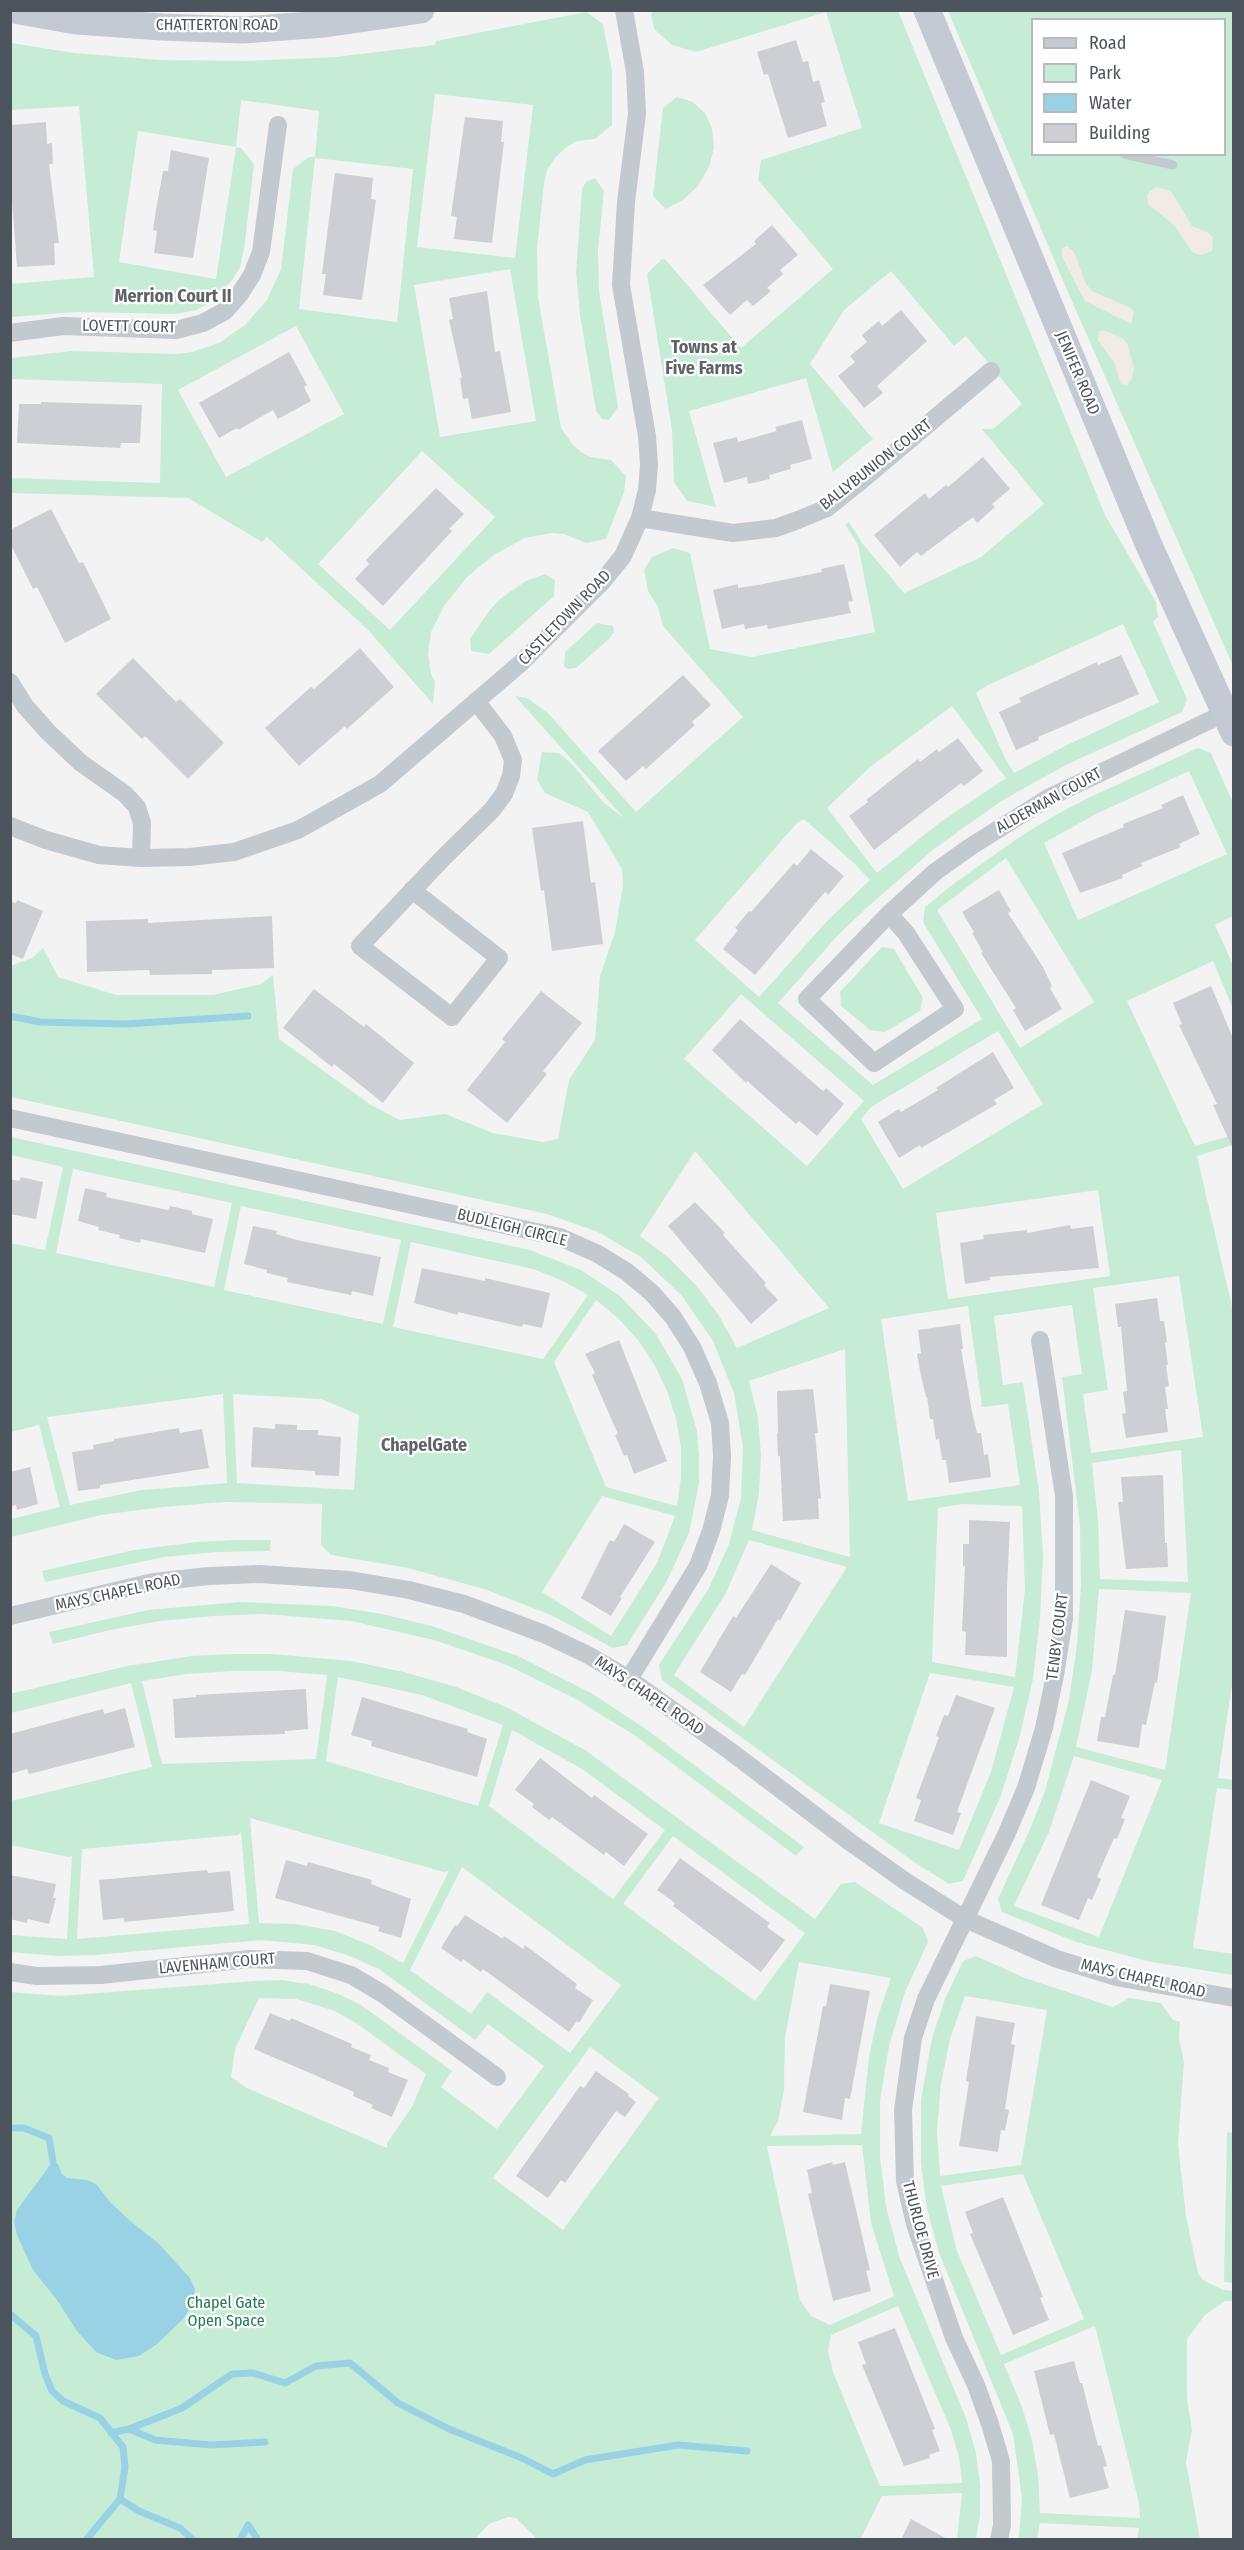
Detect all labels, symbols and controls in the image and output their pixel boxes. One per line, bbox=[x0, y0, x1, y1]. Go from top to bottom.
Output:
street label: CHATTERTON ROAD bbox=[156, 16, 278, 36]
legend bbox=[1031, 18, 1226, 156]
text: Road bbox=[1089, 32, 1126, 54]
text: Park bbox=[1089, 62, 1121, 84]
text: Water bbox=[1089, 92, 1132, 114]
text: Building bbox=[1089, 122, 1150, 144]
district label: Merrion Court II bbox=[114, 286, 232, 308]
street label: LOVETT COURT bbox=[82, 317, 176, 337]
street label: JENIFER ROAD bbox=[1051, 328, 1103, 418]
district label: Towns at Five Farms bbox=[665, 337, 743, 380]
street label: BALLYBUNION COURT bbox=[816, 415, 936, 515]
street label: CASTLETOWN ROAD bbox=[515, 566, 615, 670]
street label: ALDERMAN COURT bbox=[993, 764, 1105, 838]
street label: BUDLEIGH CIRCLE bbox=[455, 1205, 569, 1251]
district label: ChapelGate bbox=[381, 1435, 467, 1457]
street label: MAYS CHAPEL ROAD bbox=[54, 1570, 182, 1616]
street label: TENBY COURT bbox=[1043, 1592, 1073, 1682]
street label: MAYS CHAPEL ROAD bbox=[591, 1652, 707, 1740]
street label: LAVENHAM COURT bbox=[158, 1949, 276, 1979]
street label: MAYS CHAPEL ROAD bbox=[1079, 1955, 1207, 2003]
street label: THURLOE DRIVE bbox=[898, 2179, 942, 2281]
park label: Chapel Gate Open Space bbox=[187, 2294, 265, 2332]

